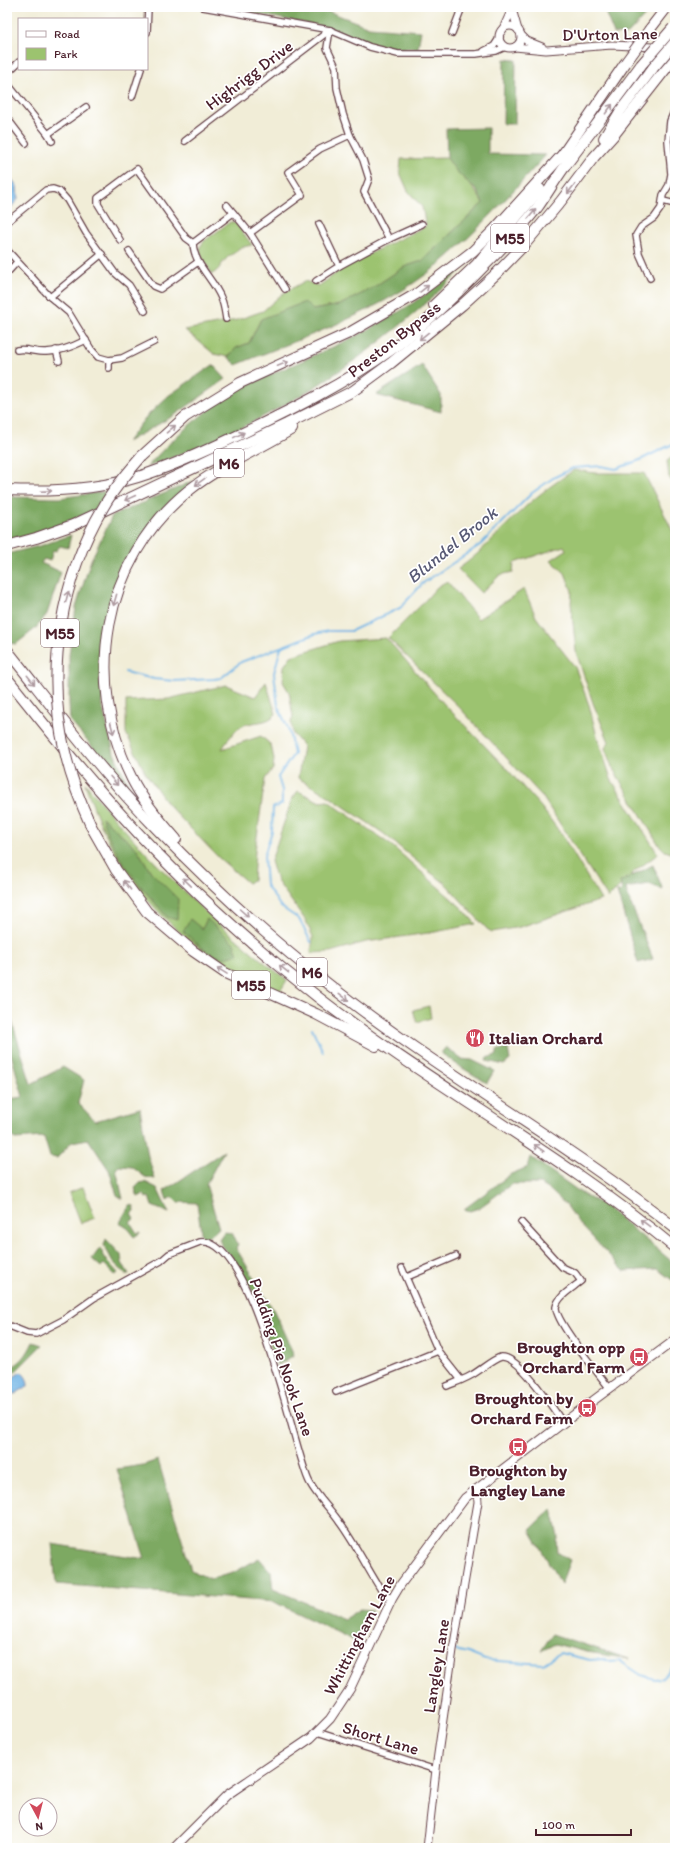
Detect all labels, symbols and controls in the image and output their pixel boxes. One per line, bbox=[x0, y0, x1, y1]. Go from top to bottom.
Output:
legend bbox=[18, 18, 148, 70]
street label: D'Urton Lane bbox=[562, 23, 658, 45]
text: Road bbox=[54, 27, 80, 41]
street label: Highrigg Drive bbox=[201, 36, 297, 114]
text: Park bbox=[54, 47, 78, 61]
one-way arrow bbox=[605, 104, 613, 115]
one-way arrow bbox=[567, 184, 575, 195]
one-way arrow bbox=[527, 208, 536, 219]
road number: M55 bbox=[491, 224, 529, 252]
one-way arrow bbox=[418, 285, 429, 293]
street label: Preston Bypass bbox=[344, 296, 444, 382]
one-way arrow bbox=[419, 332, 430, 340]
one-way arrow bbox=[276, 359, 288, 367]
one-way arrow bbox=[165, 424, 176, 433]
one-way arrow bbox=[232, 431, 244, 438]
road number: M6 bbox=[214, 449, 244, 477]
one-way arrow bbox=[194, 478, 205, 487]
one-way arrow bbox=[39, 487, 52, 495]
one-way arrow bbox=[124, 495, 136, 503]
water label: Blundel Brook bbox=[402, 501, 503, 588]
one-way arrow bbox=[63, 591, 71, 604]
one-way arrow bbox=[111, 593, 118, 606]
road number: M55 bbox=[41, 619, 79, 647]
one-way arrow bbox=[27, 675, 36, 686]
one-way arrow bbox=[109, 722, 117, 735]
one-way arrow bbox=[109, 775, 118, 785]
one-way arrow bbox=[182, 877, 192, 887]
one-way arrow bbox=[122, 879, 131, 890]
one-way arrow bbox=[239, 908, 249, 917]
road number: M6 bbox=[297, 958, 327, 986]
one-way arrow bbox=[278, 964, 289, 973]
one-way arrow bbox=[217, 967, 228, 975]
road number: M55 bbox=[232, 971, 270, 999]
one-way arrow bbox=[338, 992, 349, 1001]
restaurant icon: Italian Orchard bbox=[464, 1027, 486, 1049]
place label: Italian Orchard bbox=[489, 1028, 603, 1048]
one-way arrow bbox=[534, 1144, 545, 1152]
one-way arrow bbox=[639, 1219, 650, 1228]
street label: Pudding Pie Nook Lane bbox=[246, 1275, 318, 1439]
place label: Broughton opp Orchard Farm bbox=[517, 1337, 626, 1377]
bus stop icon: Broughton opp Orchard Farm bbox=[628, 1346, 650, 1368]
place label: Broughton by Orchard Farm bbox=[470, 1388, 574, 1428]
bus stop icon: Broughton by Orchard Farm bbox=[576, 1397, 598, 1419]
bus stop icon: Broughton by Langley Lane bbox=[507, 1436, 529, 1458]
place label: Broughton by Langley Lane bbox=[469, 1460, 568, 1501]
street label: Whittingham Lane bbox=[319, 1572, 399, 1698]
street label: Langley Lane bbox=[419, 1618, 453, 1714]
street label: Short Lane bbox=[340, 1717, 422, 1759]
north arrow bbox=[18, 1797, 58, 1837]
scale bar bbox=[536, 1811, 631, 1837]
text: 100 m bbox=[542, 1818, 575, 1832]
text: N bbox=[35, 1820, 44, 1833]

